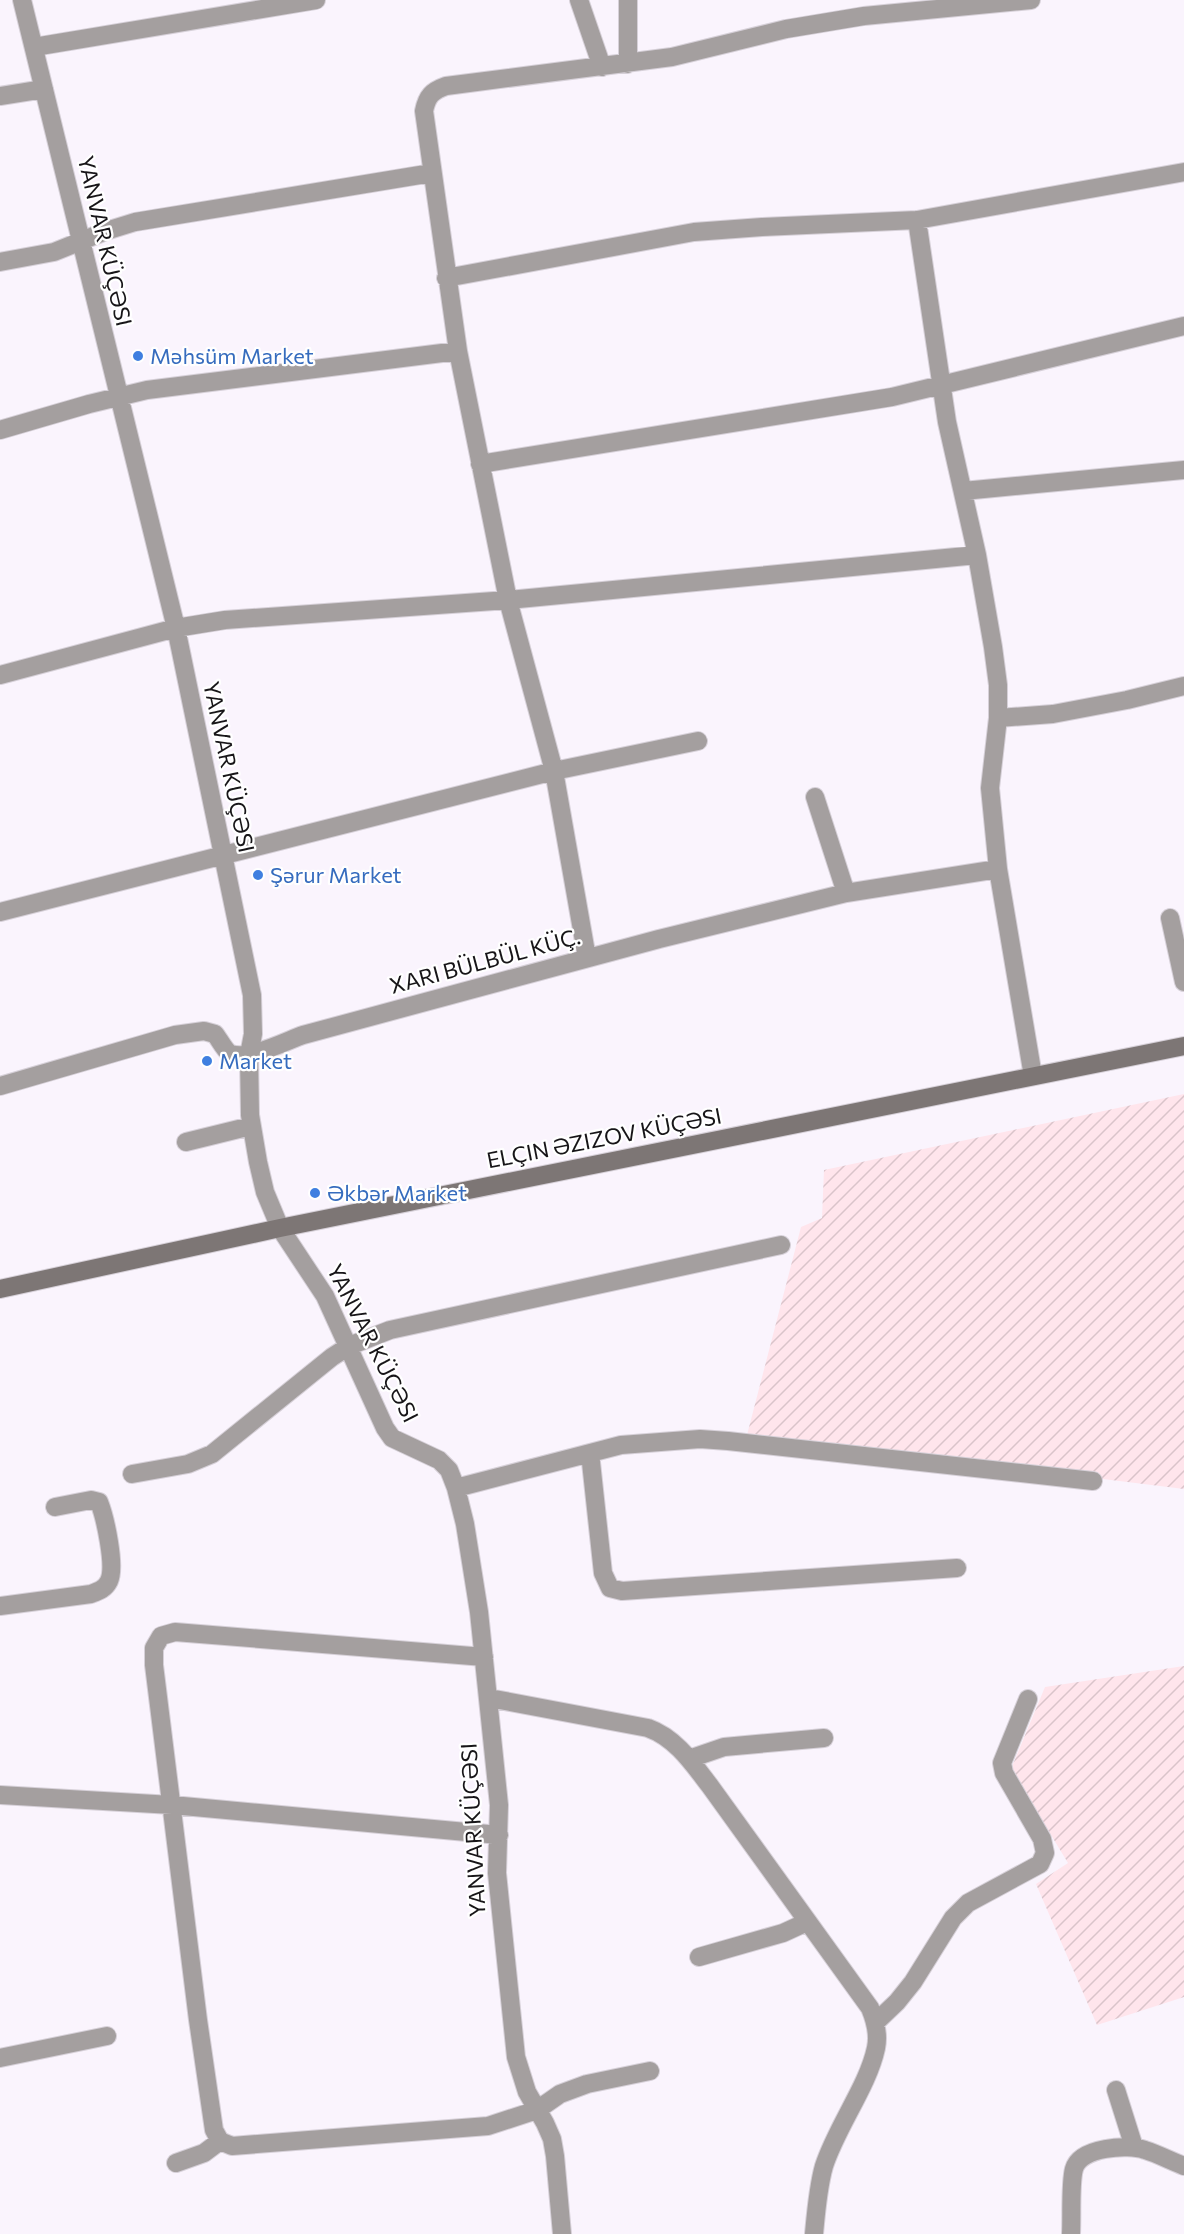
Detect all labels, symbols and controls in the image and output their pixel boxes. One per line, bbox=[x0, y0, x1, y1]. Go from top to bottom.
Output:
street label: YANVAR KÜÇƏSI bbox=[73, 153, 138, 329]
place label: Məhsüm Market bbox=[150, 342, 314, 369]
marker: Məhsüm Market bbox=[131, 349, 145, 363]
street label: YANVAR KÜÇƏSI bbox=[198, 679, 261, 855]
place label: Şərur Market bbox=[270, 861, 402, 888]
marker: Şərur Market bbox=[251, 868, 265, 882]
street label: XARI BÜLBÜL KÜÇ. bbox=[387, 922, 583, 999]
place label: Market bbox=[219, 1047, 292, 1074]
marker: Market bbox=[200, 1054, 214, 1068]
street label: ELÇIN ƏZIZOV KÜÇƏSI bbox=[484, 1101, 724, 1174]
place label: Əkbər Market bbox=[327, 1179, 467, 1206]
marker: Əkbər Market bbox=[308, 1186, 322, 1200]
street label: YANVAR KÜÇƏSI bbox=[322, 1259, 425, 1426]
street label: YANVAR KÜÇƏSI bbox=[454, 1742, 491, 1918]

